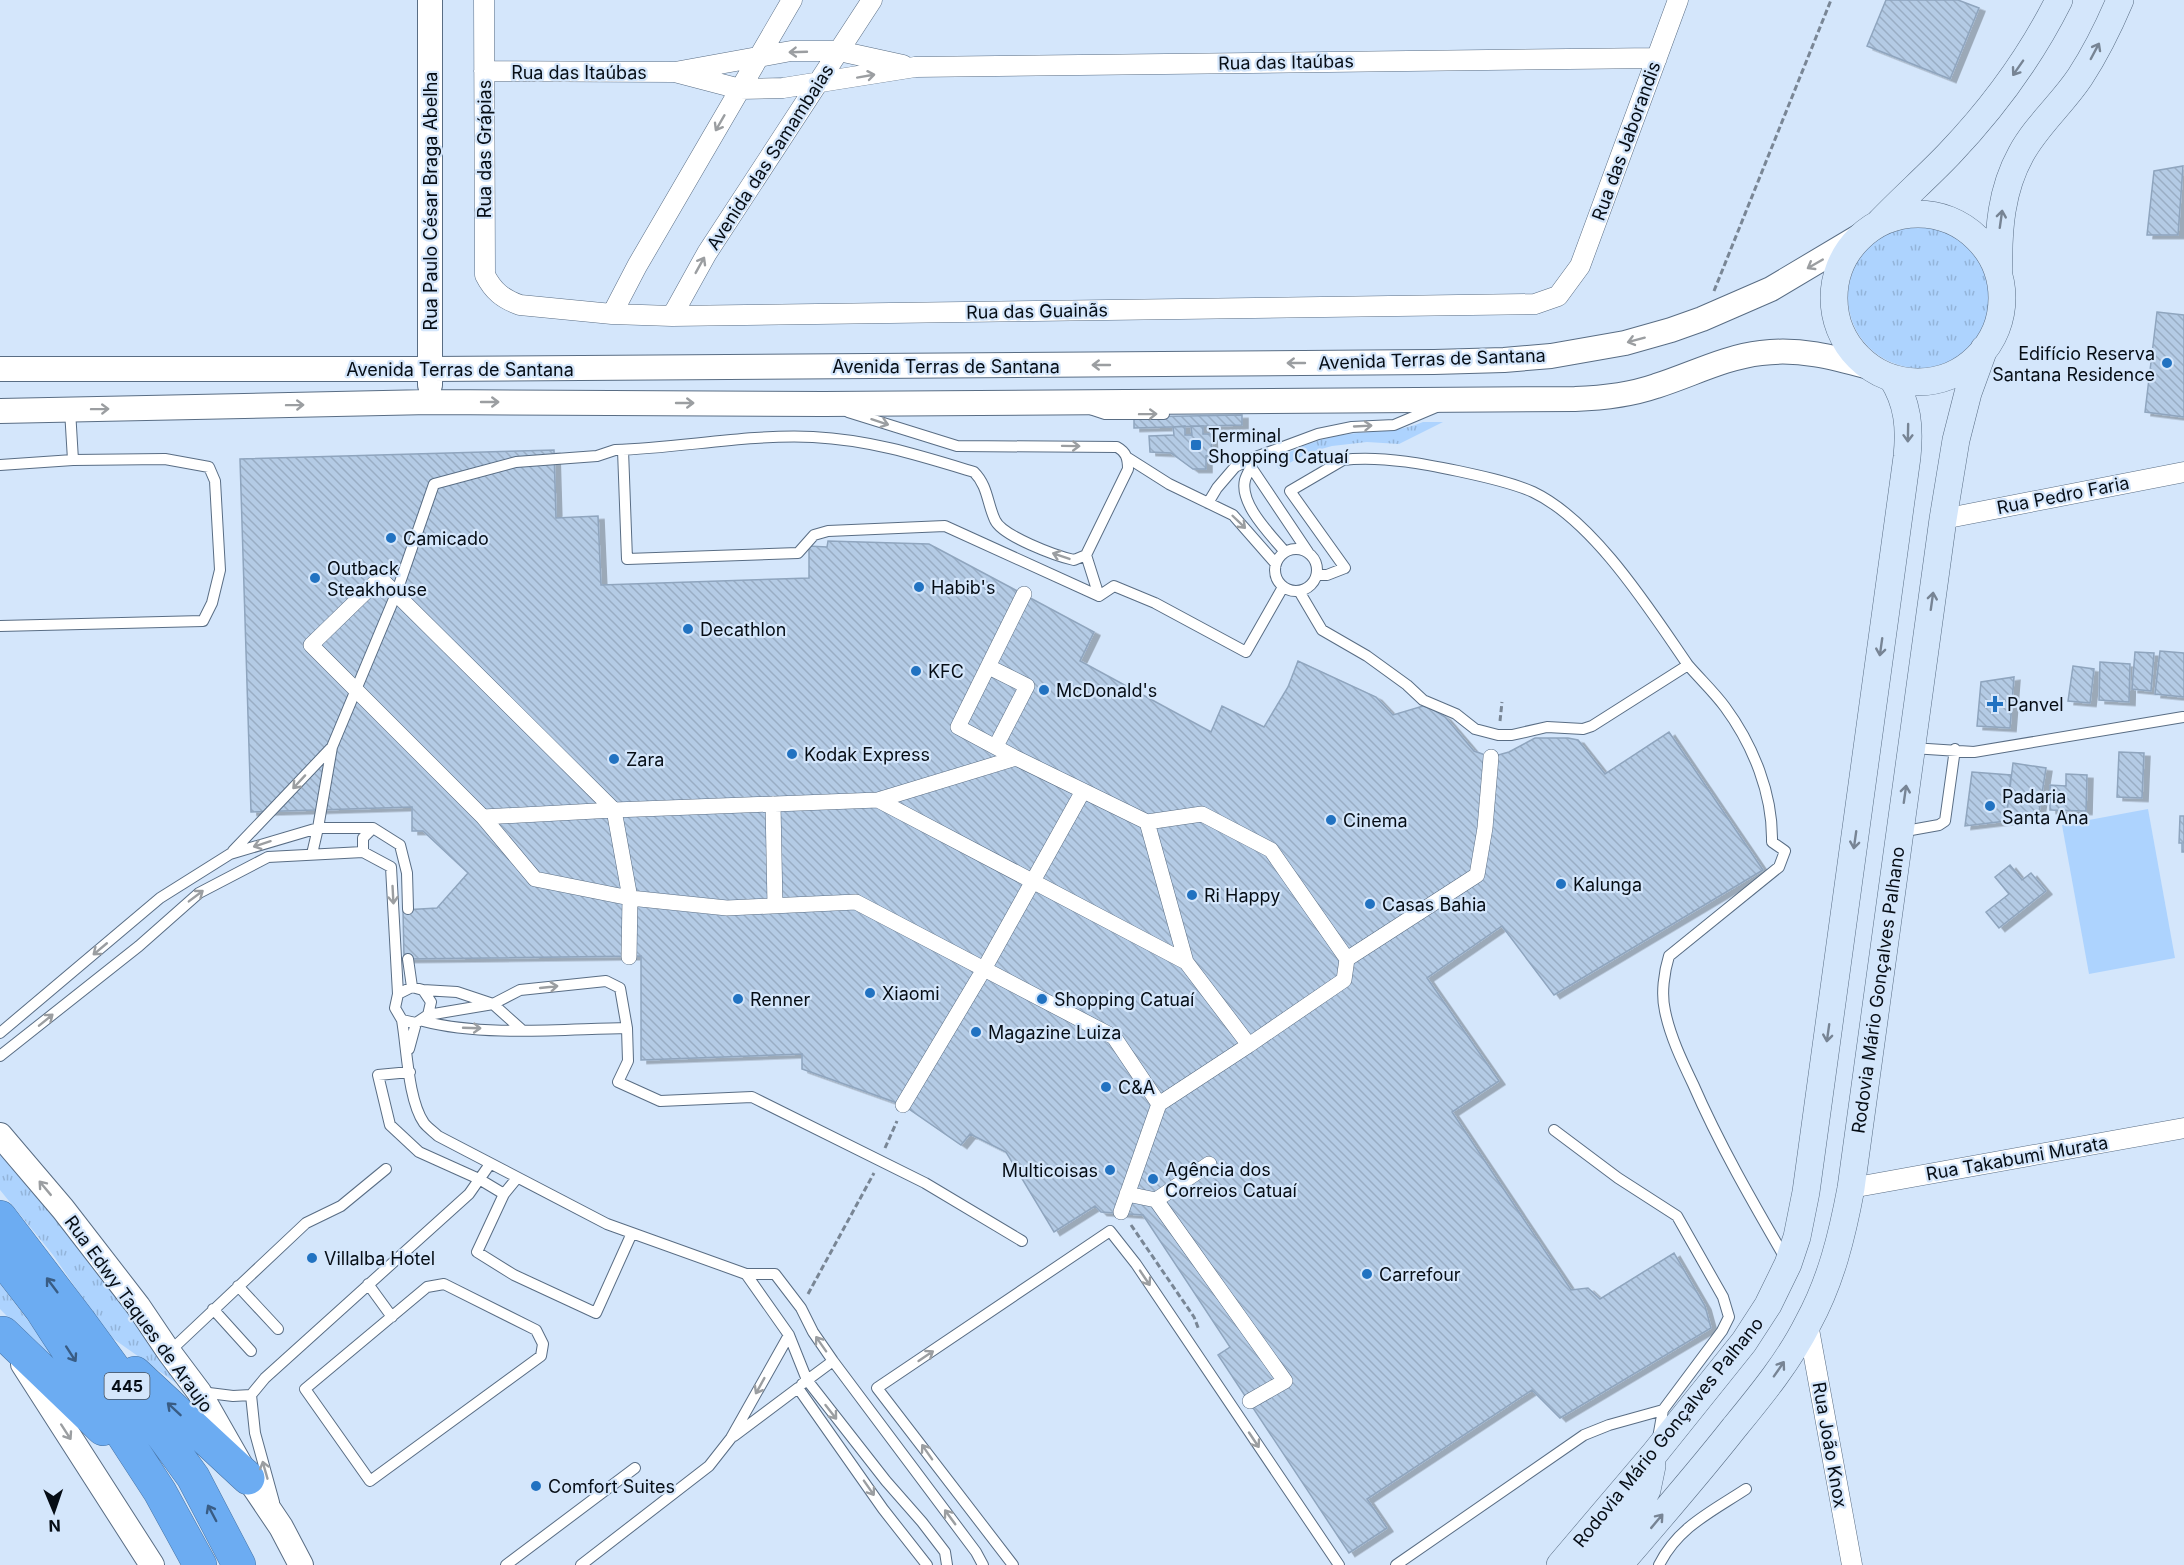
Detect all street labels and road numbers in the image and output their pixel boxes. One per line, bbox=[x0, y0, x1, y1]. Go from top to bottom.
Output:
street label: Rua das Itaúbas bbox=[1218, 50, 1354, 74]
street label: Rua das Jaborandis bbox=[1587, 59, 1665, 223]
street label: Avenida das Samambaias bbox=[702, 60, 838, 254]
street label: Rua das Itaúbas bbox=[511, 62, 647, 83]
street label: Rua Paulo César Braga Abelha bbox=[420, 72, 441, 330]
street label: Rua das Grápias bbox=[474, 80, 495, 218]
street label: Rua das Guainãs bbox=[966, 299, 1108, 323]
street label: Avenida Terras de Santana bbox=[1318, 345, 1546, 373]
street label: Avenida Terras de Santana bbox=[832, 356, 1060, 377]
street label: Avenida Terras de Santana bbox=[346, 359, 574, 380]
street label: Rua Pedro Faria bbox=[1995, 472, 2131, 518]
street label: Rodovia Mário Gonçalves Palhano bbox=[1847, 845, 1909, 1135]
street label: Rua Takabumi Murata bbox=[1924, 1132, 2110, 1184]
street label: Rua Edwy Taques de Araujo bbox=[61, 1212, 217, 1416]
street label: Rodovia Mário Gonçalves Palhano bbox=[1569, 1313, 1767, 1551]
road number: 445 bbox=[104, 1373, 150, 1399]
street label: Rua João Knox bbox=[1809, 1380, 1851, 1510]

